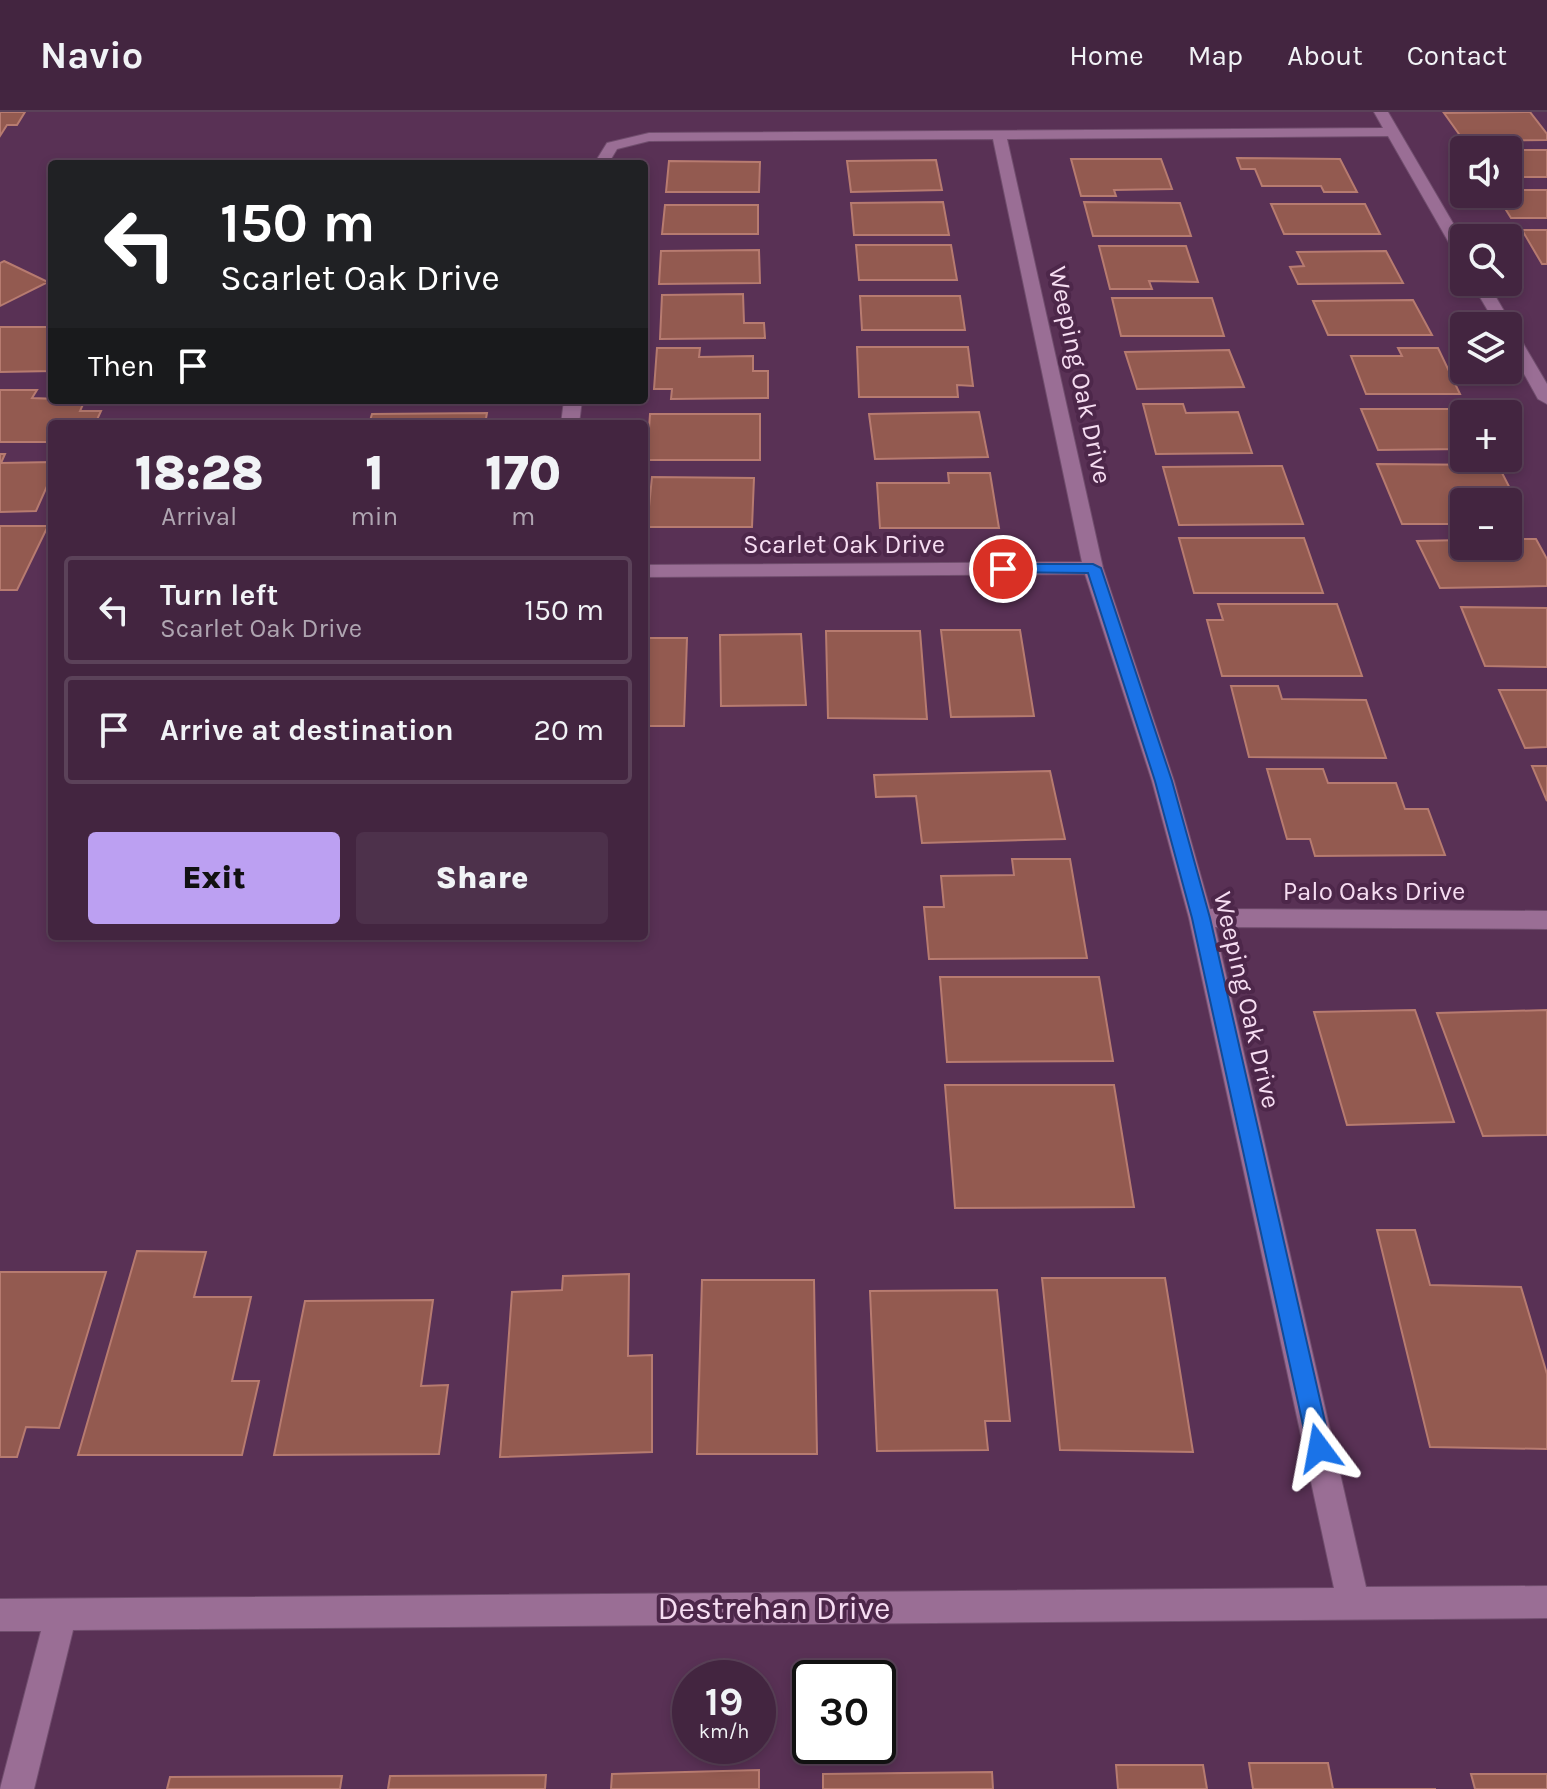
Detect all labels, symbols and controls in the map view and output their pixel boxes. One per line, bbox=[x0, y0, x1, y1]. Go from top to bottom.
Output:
text: Navio bbox=[40, 33, 143, 78]
text: Home bbox=[1069, 39, 1144, 72]
text: Map bbox=[1188, 39, 1243, 72]
text: About bbox=[1287, 39, 1363, 72]
text: Contact bbox=[1407, 39, 1507, 72]
map controls bbox=[1450, 136, 1522, 560]
button: sound bbox=[1450, 136, 1522, 208]
text: 150 m bbox=[220, 190, 375, 255]
icon: left bbox=[88, 192, 192, 296]
button: search bbox=[1450, 224, 1522, 296]
text: Scarlet Oak Drive bbox=[220, 257, 500, 299]
street label: Weeping Oak Drive bbox=[1042, 264, 1118, 486]
button: layers bbox=[1450, 312, 1522, 384]
icon: arrive bbox=[171, 344, 215, 388]
text: Then bbox=[88, 348, 155, 384]
button: + bbox=[1450, 400, 1522, 472]
text: 18:28 bbox=[135, 445, 264, 501]
text: 1 bbox=[365, 445, 384, 501]
text: 170 bbox=[485, 445, 561, 501]
button: − bbox=[1450, 488, 1522, 560]
text: Arrival bbox=[161, 501, 237, 532]
text: min bbox=[351, 501, 398, 532]
text: m bbox=[511, 501, 535, 532]
street label: Scarlet Oak Drive bbox=[743, 529, 945, 560]
pin bbox=[969, 535, 1037, 603]
icon: arrive bbox=[981, 547, 1025, 591]
text: Turn left bbox=[160, 577, 278, 613]
icon: left bbox=[92, 588, 136, 632]
text: 150 m bbox=[524, 592, 604, 628]
text: Scarlet Oak Drive bbox=[160, 613, 362, 644]
icon: arrive bbox=[92, 708, 136, 752]
text: Arrive at destination bbox=[160, 712, 454, 748]
text: 20 m bbox=[534, 712, 604, 748]
button: Exit bbox=[88, 832, 340, 924]
button: Share bbox=[356, 832, 608, 924]
street label: Palo Oaks Drive bbox=[1283, 876, 1465, 907]
street label: Weeping Oak Drive bbox=[1207, 889, 1287, 1111]
position arrow bbox=[1277, 1406, 1361, 1490]
street label: Destrehan Drive bbox=[658, 1590, 890, 1627]
speed limit sign: 30 bbox=[792, 1660, 896, 1764]
text: 19 bbox=[705, 1678, 743, 1725]
text: km/h bbox=[699, 1720, 749, 1743]

